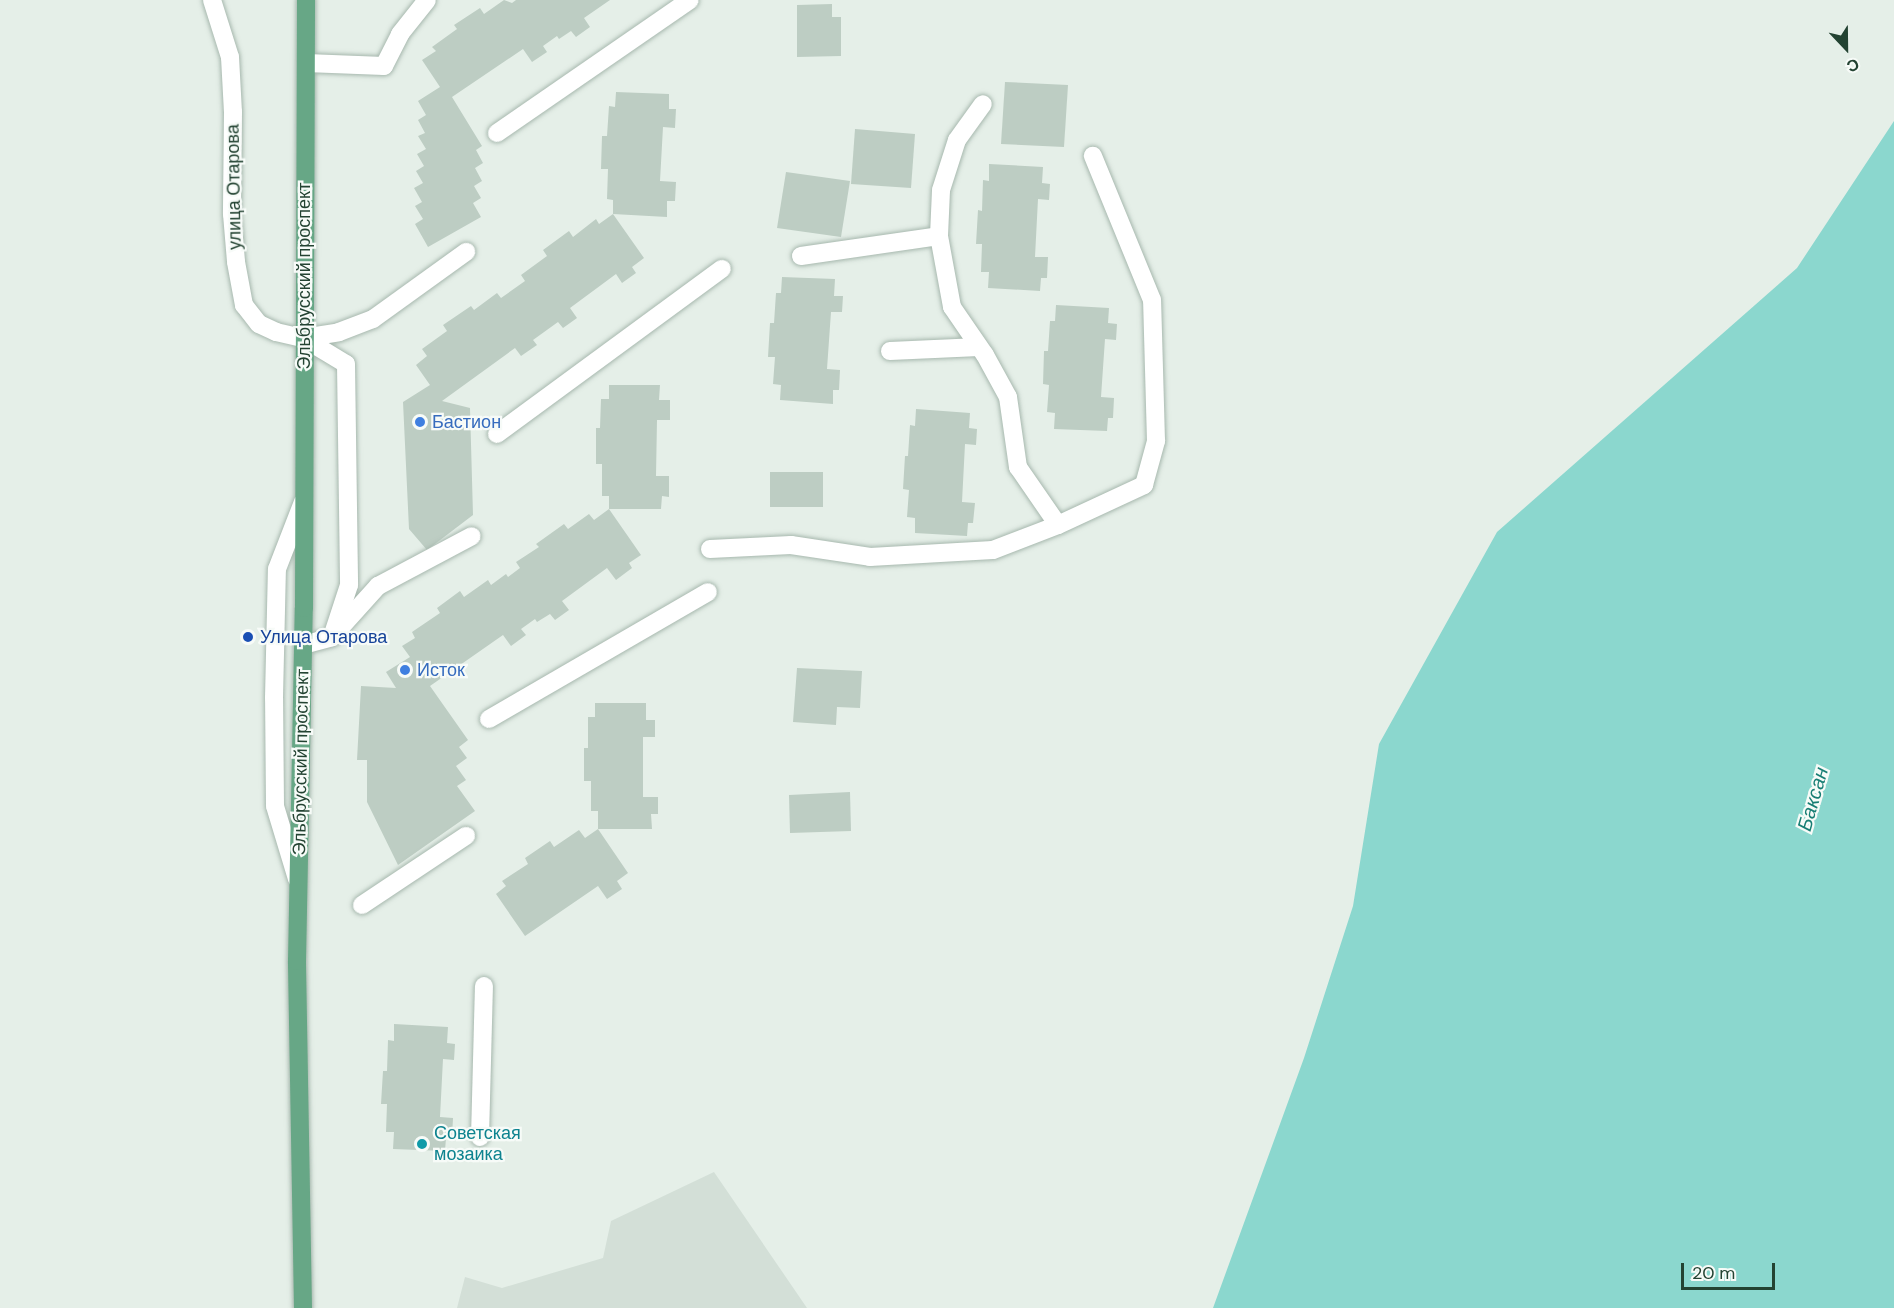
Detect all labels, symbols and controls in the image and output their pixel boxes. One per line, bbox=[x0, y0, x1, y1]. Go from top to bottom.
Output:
north arrow bbox=[1816, 18, 1876, 78]
text: С bbox=[1844, 53, 1862, 77]
street label: улица Отарова bbox=[222, 124, 246, 250]
street label: Эльбрусский проспект bbox=[293, 183, 315, 369]
place label: Бастион bbox=[432, 411, 501, 433]
marker: Бастион bbox=[413, 415, 427, 429]
place label: Улица Отарова bbox=[260, 626, 387, 648]
marker: Улица Отарова bbox=[241, 630, 255, 644]
place label: Исток bbox=[417, 659, 465, 681]
marker: Исток bbox=[398, 663, 412, 677]
street label: Эльбрусский проспект bbox=[289, 668, 313, 856]
water label: Баксан bbox=[1792, 764, 1834, 834]
place label: Советская мозаика bbox=[434, 1123, 521, 1166]
marker: Советская мозаика bbox=[415, 1137, 429, 1151]
scale bar bbox=[1684, 1251, 1778, 1289]
text: 20 m bbox=[1692, 1261, 1735, 1285]

